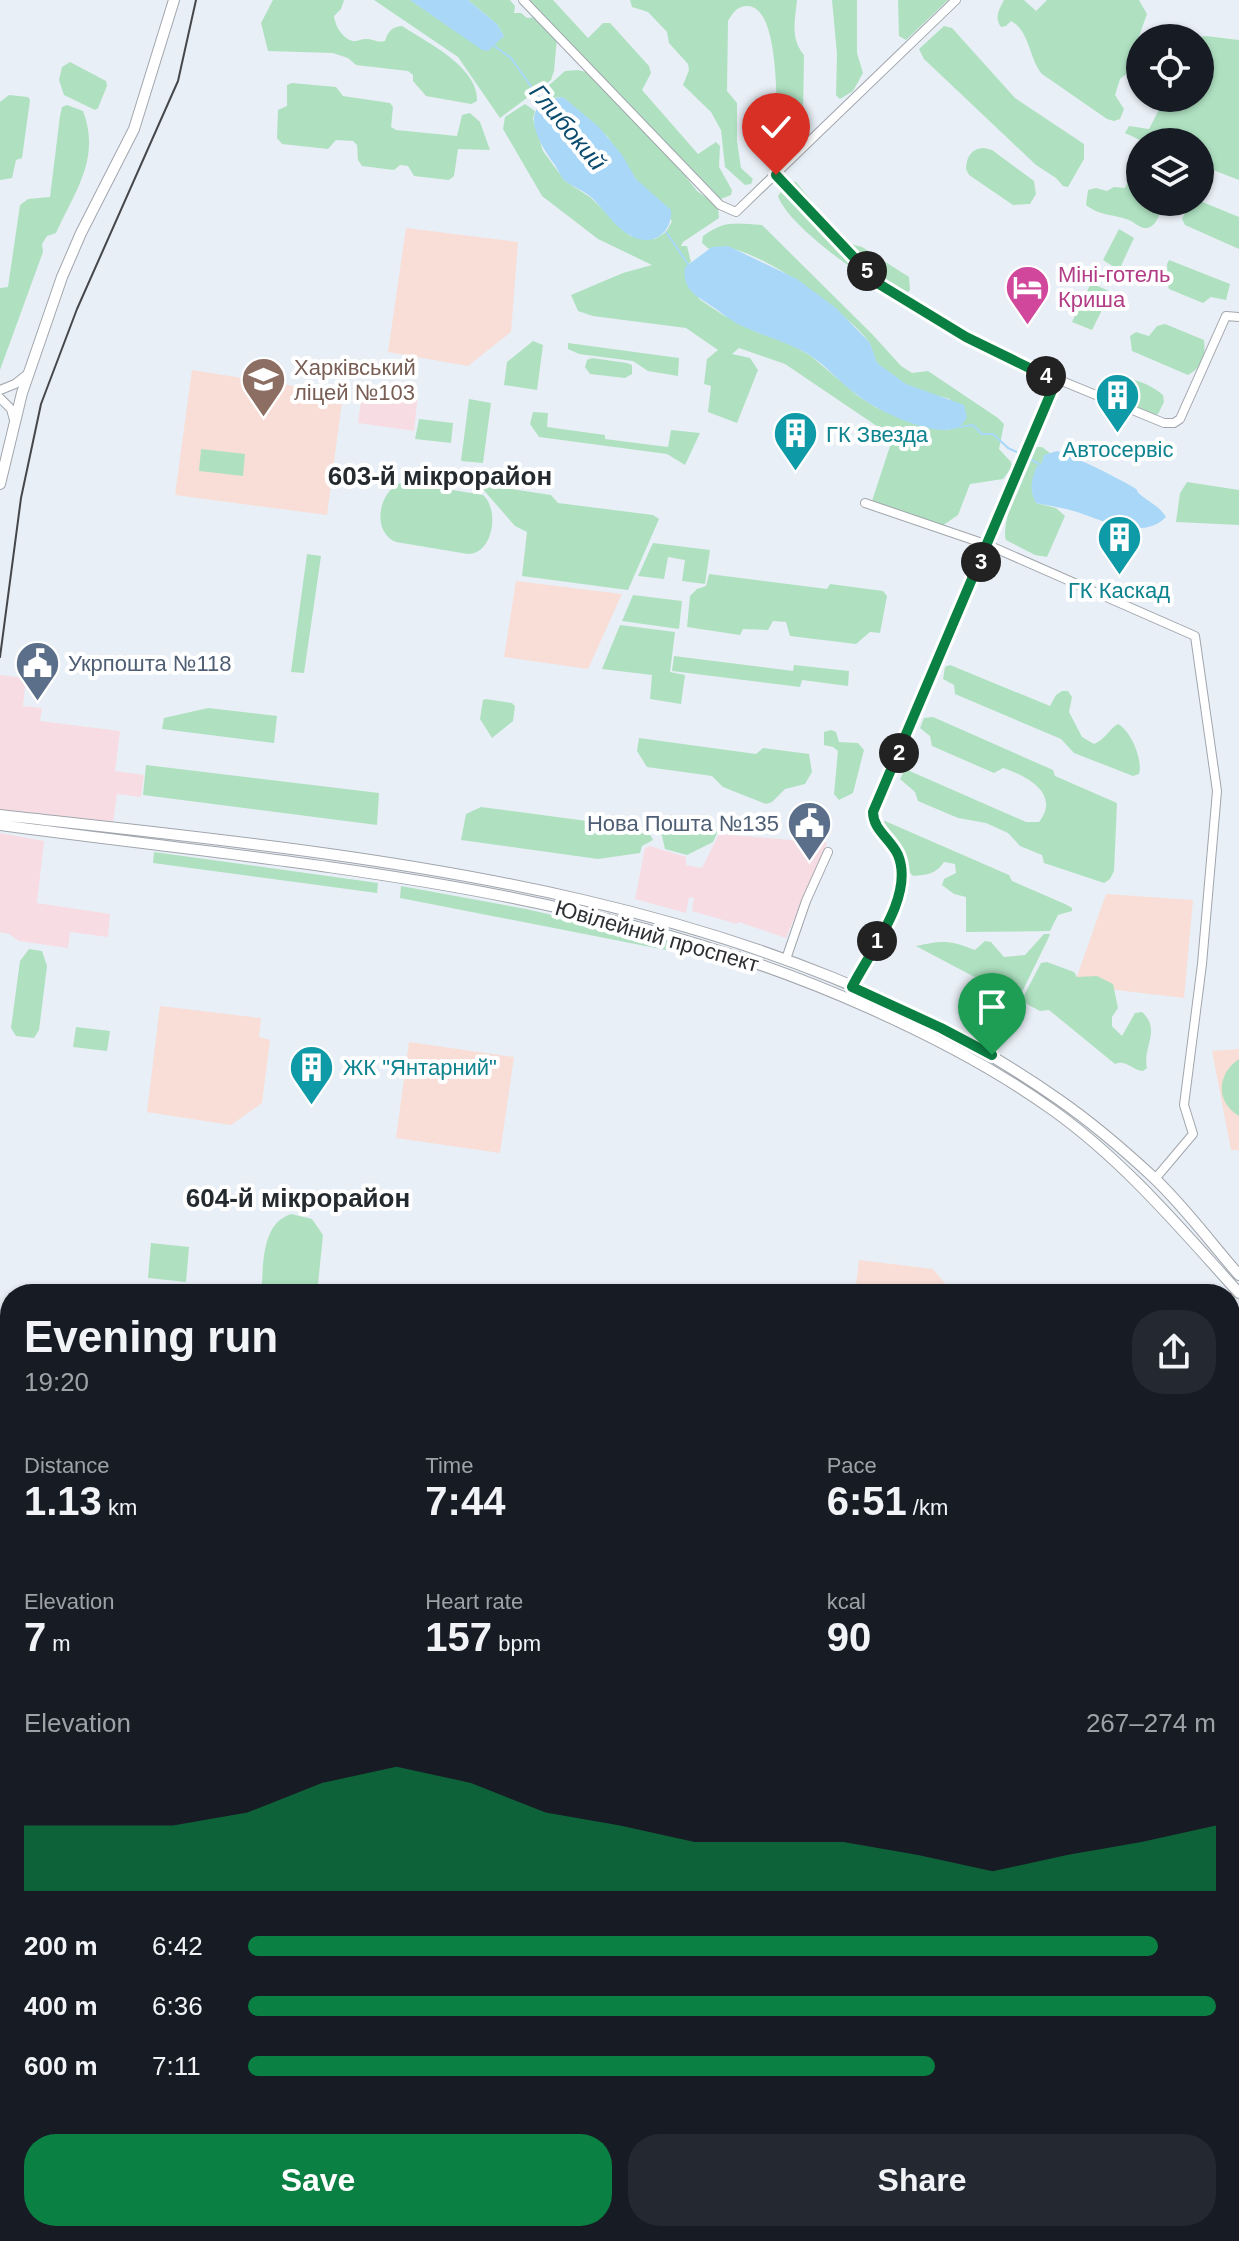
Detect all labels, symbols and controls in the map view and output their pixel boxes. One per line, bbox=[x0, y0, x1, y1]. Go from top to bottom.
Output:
map controls bbox=[1126, 24, 1214, 216]
button: locate bbox=[1126, 24, 1214, 112]
water label: Глибокий bbox=[524, 79, 612, 175]
pin bbox=[742, 93, 810, 175]
icon: check bbox=[754, 105, 798, 149]
button: layers bbox=[1126, 128, 1214, 216]
pin: 5 bbox=[847, 251, 887, 291]
text: 5 bbox=[861, 258, 873, 283]
place label: Міні-готель Криша bbox=[1058, 262, 1171, 312]
hotel icon: Міні-готель Криша bbox=[1003, 263, 1051, 326]
place label: Харківський ліцей №103 bbox=[294, 355, 416, 405]
school or university icon: Харківський ліцей №103 bbox=[239, 356, 287, 419]
pin: 4 bbox=[1026, 356, 1066, 396]
text: 4 bbox=[1040, 363, 1052, 388]
building icon: Автосервіс bbox=[1094, 372, 1142, 435]
building icon: ГК Звезда bbox=[771, 410, 819, 473]
place label: ГК Звезда bbox=[826, 422, 929, 447]
place label: Автосервіс bbox=[1063, 437, 1174, 462]
district label: 603-й мікрорайон bbox=[328, 461, 552, 491]
building icon: ГК Каскад bbox=[1095, 513, 1143, 576]
pin: 3 bbox=[961, 542, 1001, 582]
text: 3 bbox=[975, 549, 987, 574]
place label: ГК Каскад bbox=[1068, 578, 1170, 603]
public building icon: Укрпошта №118 bbox=[13, 639, 61, 702]
place label: Укрпошта №118 bbox=[68, 651, 232, 676]
pin: 2 bbox=[879, 733, 919, 773]
text: 2 bbox=[893, 740, 905, 765]
public building icon: Нова Пошта №135 bbox=[786, 799, 834, 862]
place label: Нова Пошта №135 bbox=[587, 811, 779, 836]
street label: Ювілейний проспект bbox=[552, 895, 762, 977]
pin: 1 bbox=[857, 921, 897, 961]
text: 1 bbox=[871, 928, 883, 953]
pin bbox=[958, 973, 1026, 1055]
icon: arrive bbox=[970, 985, 1014, 1029]
building icon: ЖК "Янтарний" bbox=[288, 1043, 336, 1106]
place label: ЖК "Янтарний" bbox=[343, 1055, 497, 1080]
district label: 604-й мікрорайон bbox=[186, 1183, 410, 1213]
button: share bbox=[1132, 1310, 1216, 1394]
text: Evening run bbox=[24, 1312, 278, 1361]
text: 19:20 bbox=[24, 1367, 89, 1397]
text: Distance bbox=[24, 1453, 110, 1478]
text: Time bbox=[425, 1453, 473, 1478]
text: Pace bbox=[827, 1453, 877, 1478]
text: 1.13 bbox=[24, 1479, 102, 1523]
text: 7:44 bbox=[425, 1479, 505, 1523]
text: 6:51 bbox=[827, 1479, 907, 1523]
text: km bbox=[102, 1495, 137, 1520]
text: /km bbox=[907, 1495, 948, 1520]
text: Elevation bbox=[24, 1589, 115, 1614]
text: Heart rate bbox=[425, 1589, 523, 1614]
text: kcal bbox=[827, 1589, 866, 1614]
text: 7 bbox=[24, 1615, 46, 1659]
text: 157 bbox=[425, 1615, 492, 1659]
text: 90 bbox=[827, 1615, 871, 1659]
text: m bbox=[46, 1631, 71, 1656]
text: bpm bbox=[492, 1631, 541, 1656]
text: Elevation bbox=[24, 1708, 131, 1738]
text: 267–274 m bbox=[1086, 1708, 1216, 1738]
text: 200 m bbox=[24, 1931, 98, 1961]
text: 6:42 bbox=[152, 1931, 203, 1961]
text: 400 m bbox=[24, 1991, 98, 2021]
text: 6:36 bbox=[152, 1991, 203, 2021]
text: 600 m bbox=[24, 2051, 98, 2081]
text: 7:11 bbox=[152, 2051, 201, 2081]
button: Save bbox=[24, 2134, 612, 2226]
button: Share bbox=[628, 2134, 1216, 2226]

